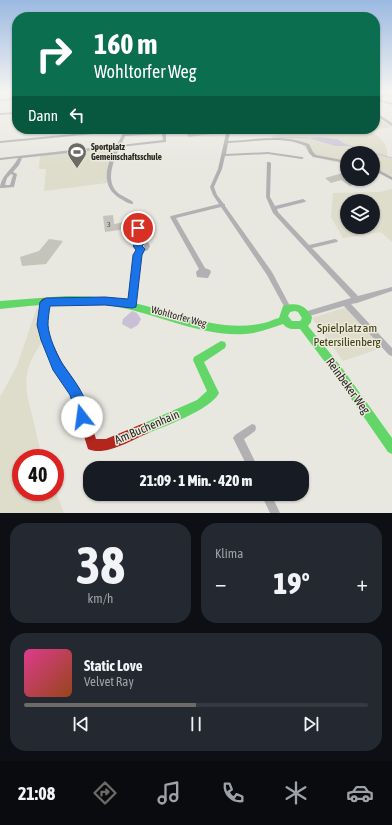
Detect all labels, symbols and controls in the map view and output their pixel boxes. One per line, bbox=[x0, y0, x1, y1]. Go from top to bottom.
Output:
icon: right bbox=[28, 28, 80, 80]
text: 160 m bbox=[94, 28, 157, 60]
text: Wohltorfer Weg bbox=[94, 61, 196, 82]
icon: left bbox=[66, 104, 88, 126]
text: Dann bbox=[28, 107, 58, 124]
sports icon: Sportplatz Gemeinschaftsschule bbox=[66, 141, 88, 169]
place label: Sportplatz Gemeinschaftsschule bbox=[91, 142, 162, 162]
map controls bbox=[340, 146, 380, 234]
button: search bbox=[340, 146, 380, 186]
button: layers bbox=[340, 194, 380, 234]
pin bbox=[121, 211, 155, 245]
icon: arrive bbox=[127, 217, 149, 239]
house number: 3 bbox=[107, 220, 111, 229]
street label: Wohltorfer Weg bbox=[150, 304, 208, 329]
park label: Spielplatz am Petersilienberg bbox=[313, 321, 381, 349]
street label: Reinbeker Weg bbox=[323, 355, 373, 417]
position arrow bbox=[61, 396, 103, 438]
street label: Am Buchenhain bbox=[112, 407, 182, 447]
speed limit sign: 40 bbox=[12, 449, 64, 501]
text: 21:09 · 1 Min. · 420 m bbox=[140, 472, 252, 489]
text: 38 bbox=[76, 535, 125, 595]
text: Klima bbox=[215, 546, 243, 561]
text: 19° bbox=[273, 566, 310, 600]
text: − bbox=[215, 570, 226, 596]
text: + bbox=[357, 570, 368, 596]
text: km/h bbox=[88, 591, 113, 606]
text: Static Love bbox=[84, 657, 143, 674]
text: Velvet Ray bbox=[84, 674, 134, 689]
icon: previous bbox=[70, 713, 92, 735]
icon: pause bbox=[185, 713, 207, 735]
icon: next bbox=[300, 713, 322, 735]
icon: directions bbox=[91, 779, 119, 807]
icon: music bbox=[155, 779, 183, 807]
icon: phone bbox=[219, 779, 247, 807]
icon: climate bbox=[282, 779, 310, 807]
icon: car bbox=[346, 779, 374, 807]
text: 21:08 bbox=[18, 783, 55, 804]

